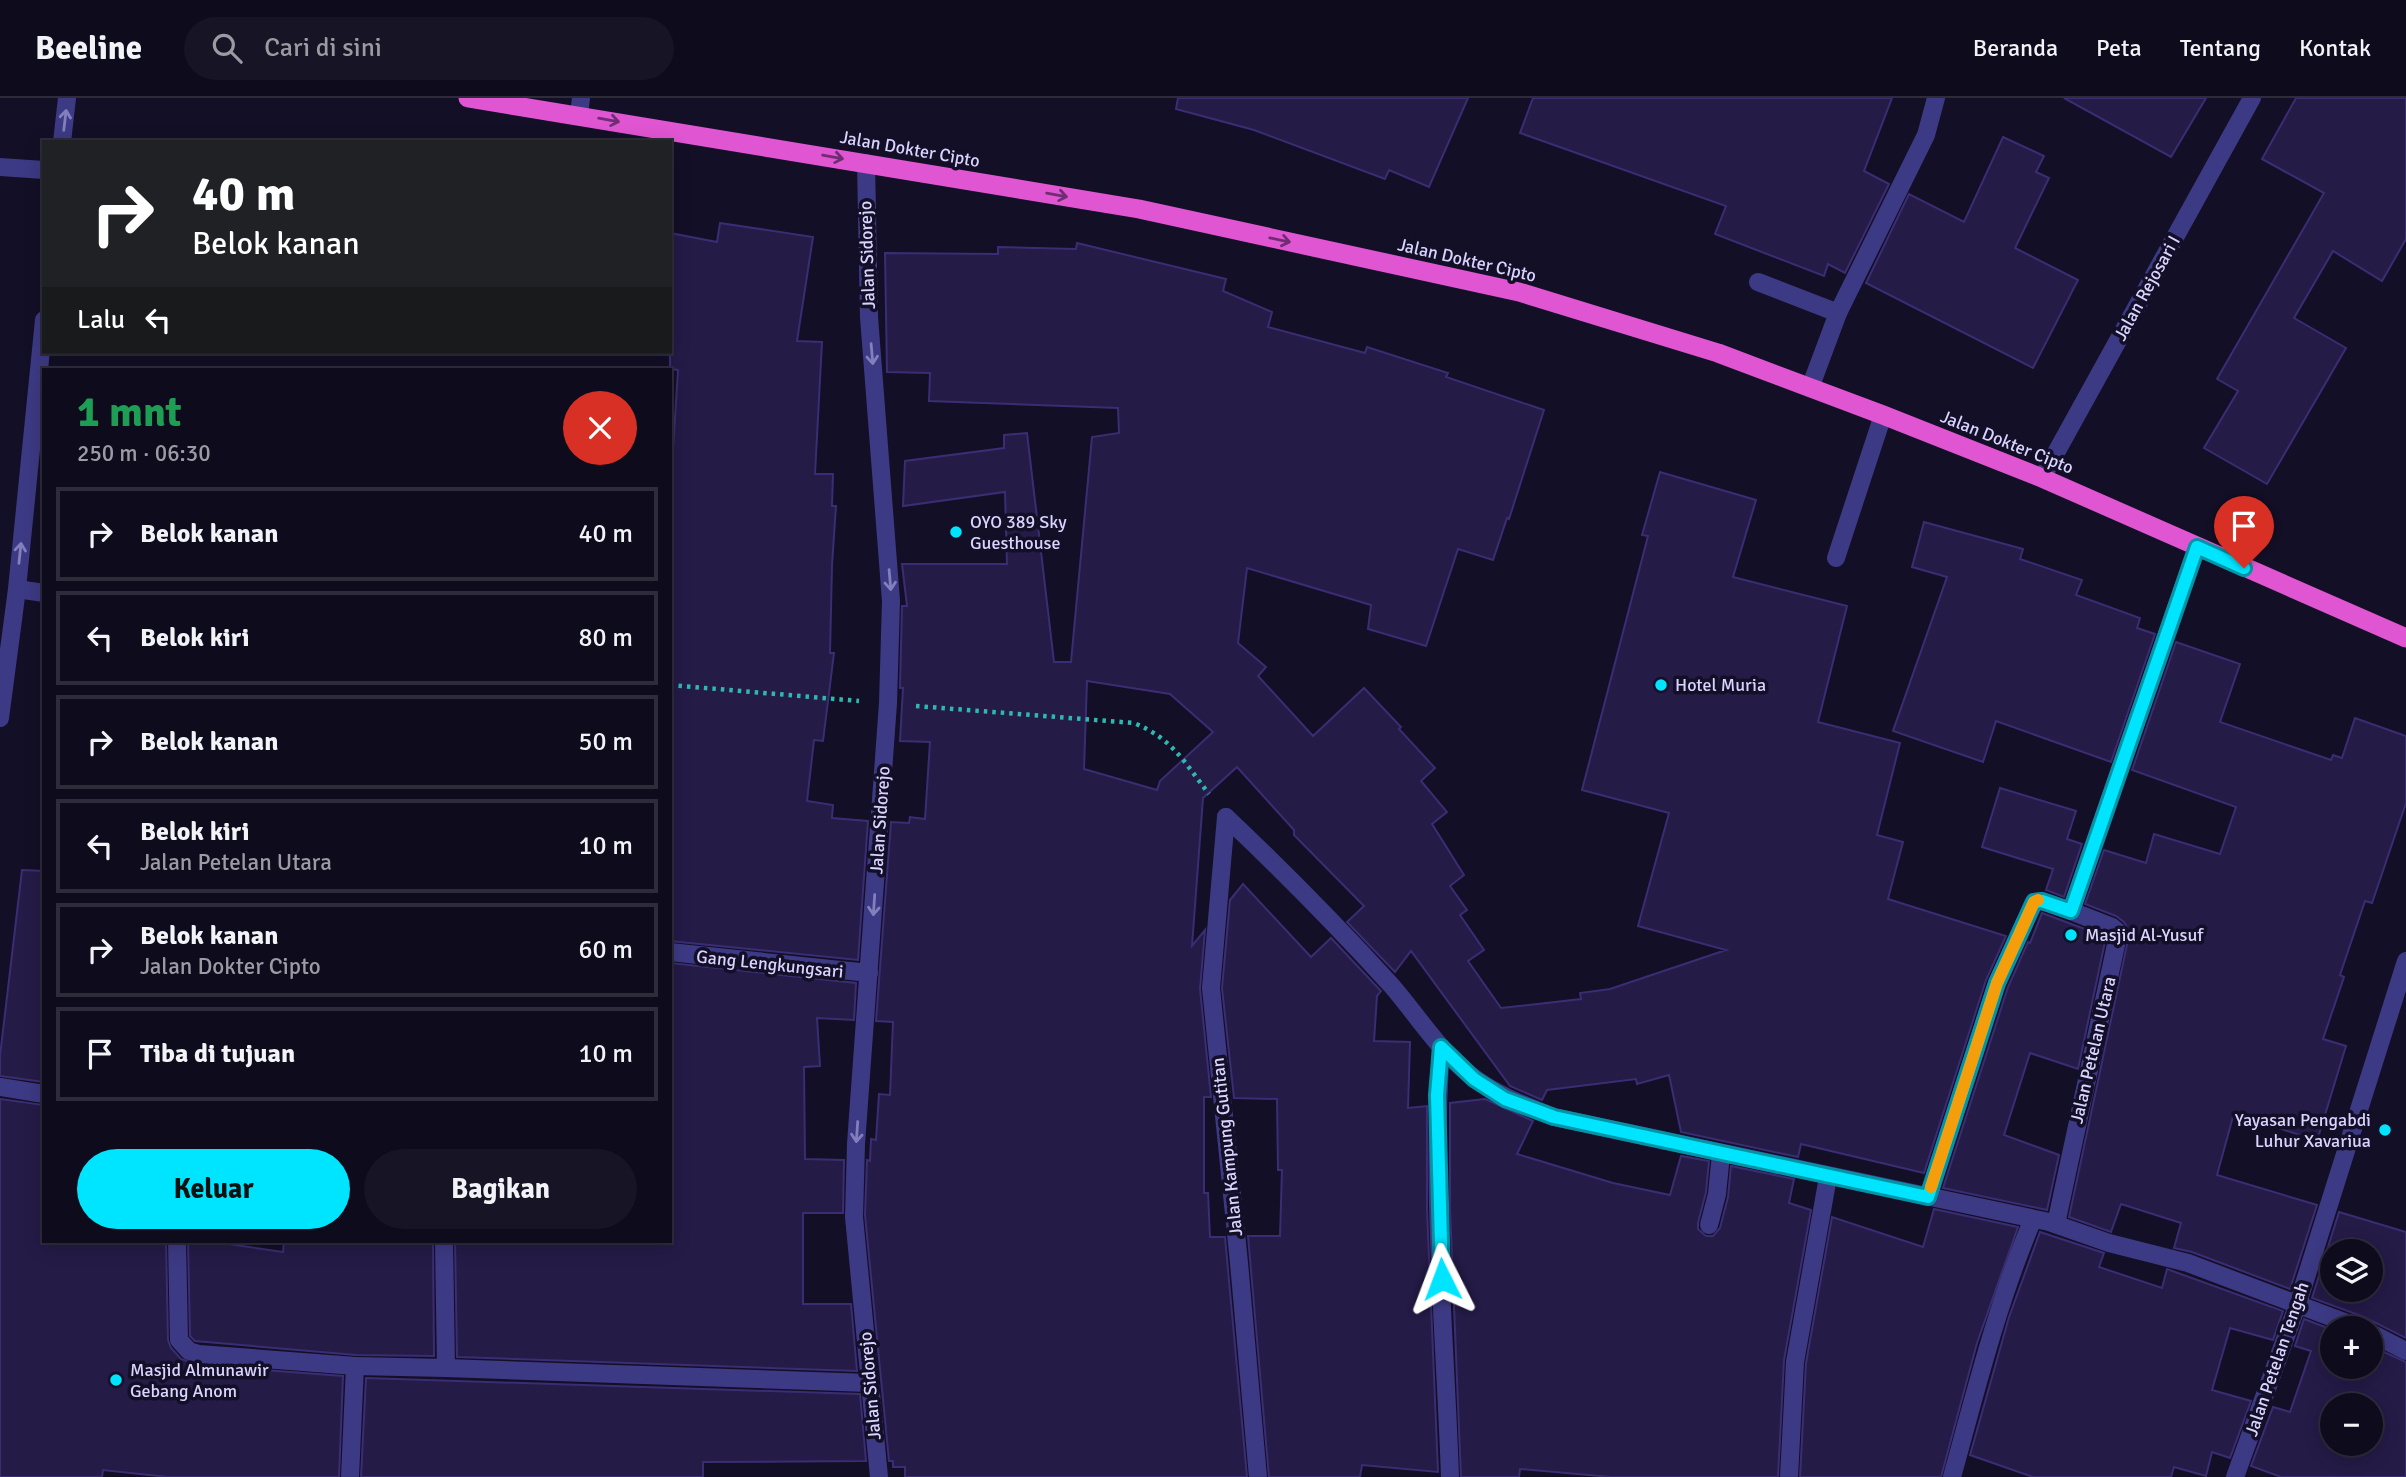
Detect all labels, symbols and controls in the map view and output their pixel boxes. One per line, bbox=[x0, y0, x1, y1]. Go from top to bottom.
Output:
search box bbox=[184, 17, 674, 80]
text: Beeline bbox=[35, 28, 142, 69]
icon: search bbox=[208, 29, 246, 67]
text: Cari di sini bbox=[264, 32, 382, 64]
text: Beranda bbox=[1973, 33, 2058, 63]
text: Peta bbox=[2096, 33, 2142, 63]
text: Tentang bbox=[2180, 33, 2261, 63]
text: Kontak bbox=[2299, 33, 2371, 63]
one-way arrow bbox=[58, 109, 71, 132]
one-way arrow bbox=[597, 114, 619, 127]
street label: Jalan Dokter Cipto bbox=[838, 126, 982, 172]
one-way arrow bbox=[821, 151, 844, 164]
text: 40 m bbox=[192, 164, 295, 224]
icon: right bbox=[77, 168, 168, 259]
one-way arrow bbox=[1045, 189, 1068, 202]
street label: Jalan Sidorejo bbox=[854, 200, 880, 310]
text: Belok kanan bbox=[192, 224, 360, 263]
street label: Jalan Rejosari I bbox=[2109, 232, 2185, 344]
one-way arrow bbox=[1268, 233, 1291, 247]
street label: Jalan Dokter Cipto bbox=[1396, 233, 1538, 287]
icon: left bbox=[139, 301, 177, 339]
text: Lalu bbox=[77, 304, 125, 336]
one-way arrow bbox=[866, 342, 879, 364]
text: 1 mnt bbox=[77, 387, 182, 438]
button: close bbox=[563, 391, 637, 465]
street label: Jalan Dokter Cipto bbox=[1937, 405, 2077, 479]
text: 250 m · 06:30 bbox=[77, 439, 211, 468]
pin bbox=[2214, 496, 2274, 568]
icon: arrive bbox=[2225, 507, 2263, 545]
place label: OYO 389 Sky Guesthouse bbox=[970, 511, 1067, 554]
icon: right bbox=[81, 515, 119, 553]
text: Belok kanan bbox=[140, 518, 278, 550]
text: 40 m bbox=[578, 518, 633, 550]
marker: OYO 389 Sky Guesthouse bbox=[948, 524, 964, 540]
one-way arrow bbox=[14, 542, 27, 564]
one-way arrow bbox=[884, 569, 897, 591]
icon: left bbox=[81, 619, 119, 657]
text: Belok kiri bbox=[140, 622, 249, 654]
text: 80 m bbox=[578, 622, 633, 654]
place label: Hotel Muria bbox=[1675, 674, 1766, 696]
marker: Hotel Muria bbox=[1653, 677, 1669, 693]
icon: right bbox=[81, 723, 119, 761]
text: Belok kanan bbox=[140, 726, 278, 758]
text: 50 m bbox=[578, 726, 633, 758]
street label: Jalan Sidorejo bbox=[865, 765, 895, 875]
text: Belok kiri bbox=[140, 816, 249, 848]
icon: left bbox=[81, 827, 119, 865]
text: 10 m bbox=[578, 830, 633, 862]
text: Jalan Petelan Utara bbox=[140, 848, 332, 877]
one-way arrow bbox=[867, 893, 880, 916]
text: Belok kanan bbox=[140, 920, 278, 952]
place label: Masjid Al-Yusuf bbox=[2085, 924, 2204, 946]
marker: Masjid Al-Yusuf bbox=[2063, 927, 2079, 943]
icon: right bbox=[81, 931, 119, 969]
text: 60 m bbox=[578, 934, 633, 966]
street label: Gang Lengkungsari bbox=[695, 945, 845, 983]
text: Jalan Dokter Cipto bbox=[140, 952, 321, 981]
street label: Jalan Petelan Utara bbox=[2065, 974, 2121, 1126]
icon: arrive bbox=[81, 1035, 119, 1073]
text: Tiba di tujuan bbox=[140, 1038, 295, 1070]
text: 10 m bbox=[578, 1038, 633, 1070]
street label: Jalan Kampung Gutitan bbox=[1207, 1056, 1247, 1238]
place label: Yayasan Pengabdi Luhur Xavariua bbox=[2235, 1109, 2371, 1152]
one-way arrow bbox=[850, 1120, 863, 1143]
marker: Yayasan Pengabdi Luhur Xavariua bbox=[2377, 1122, 2393, 1138]
button: Keluar bbox=[77, 1149, 350, 1229]
button: Bagikan bbox=[364, 1149, 637, 1229]
map controls bbox=[2320, 1239, 2383, 1456]
button: layers bbox=[2320, 1239, 2383, 1302]
position arrow bbox=[1405, 1242, 1479, 1316]
street label: Jalan Petelan Tengah bbox=[2240, 1279, 2314, 1439]
button: + bbox=[2320, 1316, 2383, 1379]
street label: Jalan Sidorejo bbox=[854, 1331, 886, 1441]
place label: Masjid Almunawir Gebang Anom bbox=[130, 1359, 269, 1402]
marker: Masjid Almunawir Gebang Anom bbox=[108, 1372, 124, 1388]
button: − bbox=[2320, 1393, 2383, 1456]

